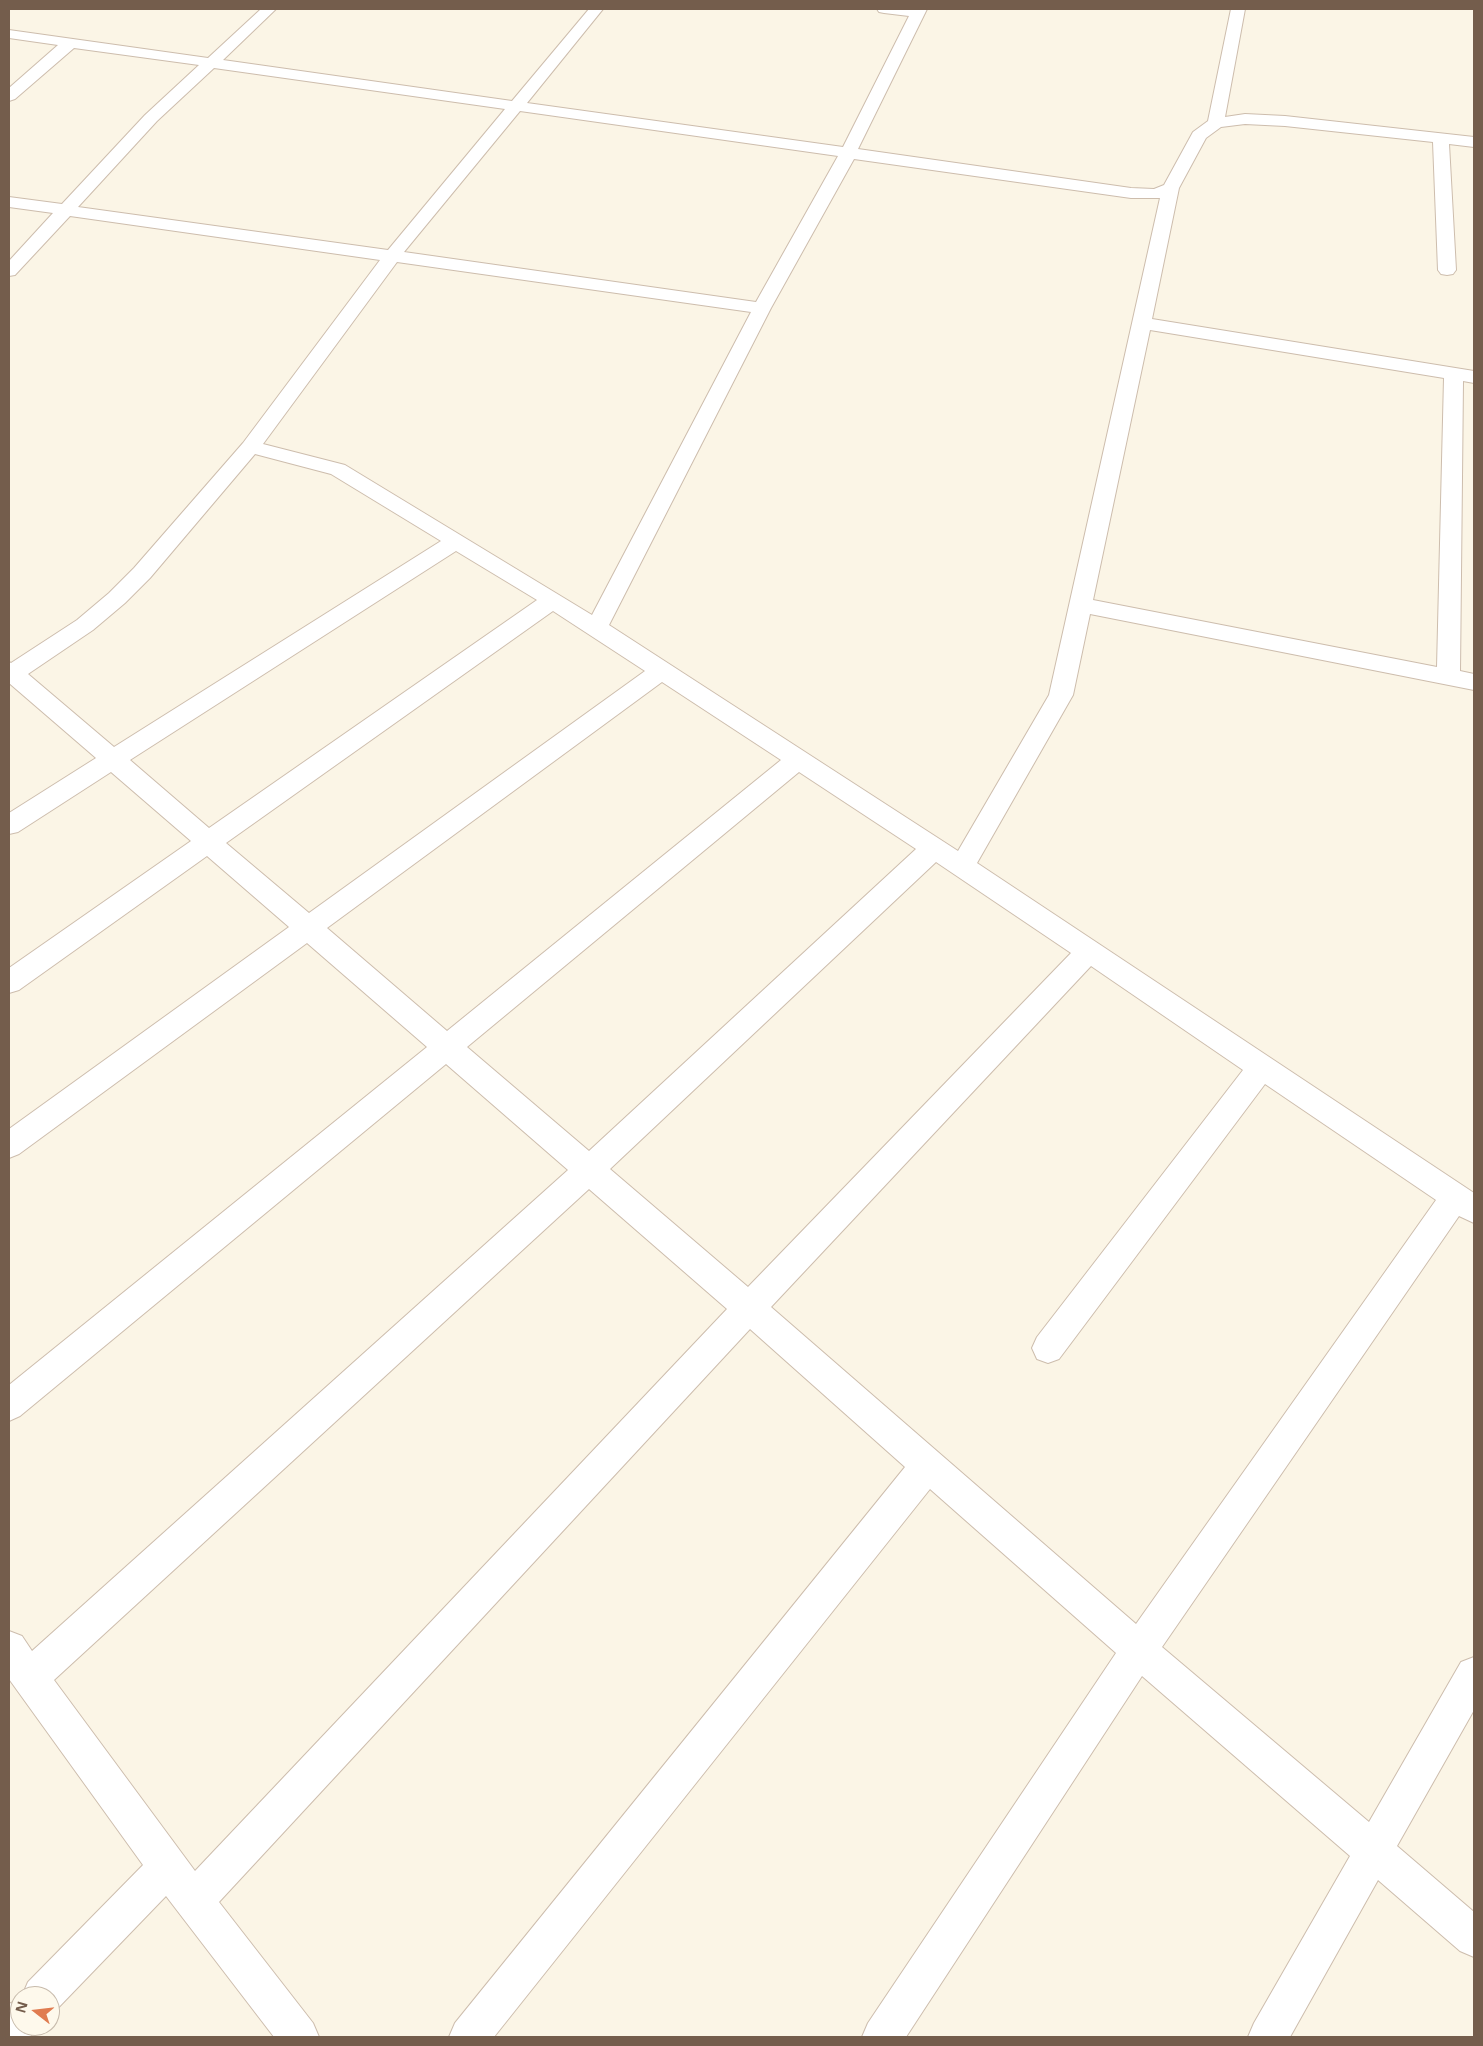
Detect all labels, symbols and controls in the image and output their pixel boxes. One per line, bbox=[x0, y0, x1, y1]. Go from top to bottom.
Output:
north arrow bbox=[10, 1986, 60, 2036]
text: N bbox=[10, 1999, 32, 2015]

